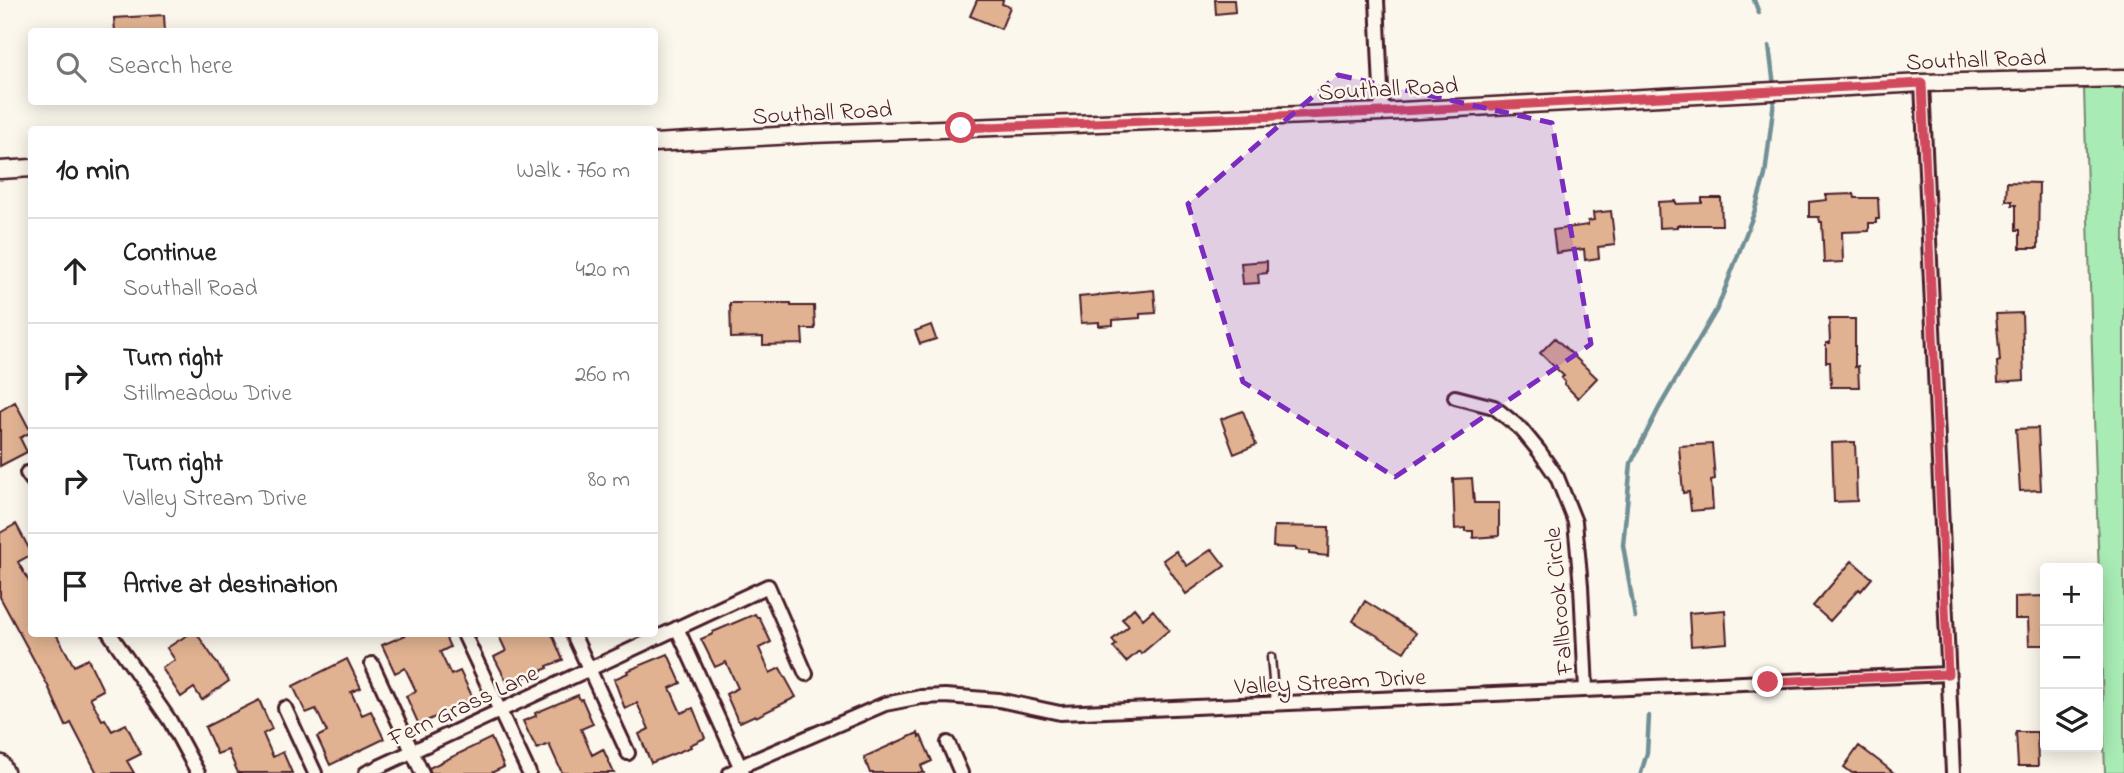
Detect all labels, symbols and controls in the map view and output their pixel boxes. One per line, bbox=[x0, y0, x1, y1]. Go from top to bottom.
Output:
search box bbox=[28, 28, 658, 105]
street label: Southall Road bbox=[1905, 42, 2047, 81]
icon: search bbox=[52, 48, 90, 86]
text: Search here bbox=[108, 48, 233, 86]
street label: Southall Road bbox=[1317, 69, 1460, 112]
street label: Southall Road bbox=[751, 93, 894, 136]
route start bbox=[945, 112, 976, 143]
text: 10 min bbox=[56, 150, 129, 194]
text: Walk · 760 m bbox=[516, 155, 630, 188]
text: Continue bbox=[123, 235, 216, 273]
icon: ahead bbox=[56, 252, 94, 290]
text: 420 m bbox=[576, 254, 630, 287]
text: Southall Road bbox=[123, 273, 257, 306]
text: Turn right bbox=[123, 340, 223, 378]
icon: right bbox=[56, 357, 94, 395]
text: 260 m bbox=[575, 359, 630, 392]
text: Stillmeadow Drive bbox=[123, 378, 292, 411]
text: Turn right bbox=[123, 445, 223, 483]
icon: right bbox=[56, 462, 94, 500]
text: 80 m bbox=[588, 464, 630, 497]
text: Valley Stream Drive bbox=[123, 483, 307, 516]
street label: Fallbrook Circle bbox=[1537, 525, 1584, 677]
map controls bbox=[2040, 563, 2103, 752]
button: + bbox=[2040, 563, 2103, 626]
icon: arrive bbox=[56, 567, 94, 605]
text: Arrive at destination bbox=[123, 567, 338, 605]
button: − bbox=[2040, 626, 2103, 689]
street label: Fern Grass Lane bbox=[382, 657, 545, 758]
street label: Valley Stream Drive bbox=[1232, 661, 1427, 707]
route end bbox=[1752, 666, 1783, 697]
button: layers bbox=[2040, 689, 2103, 752]

